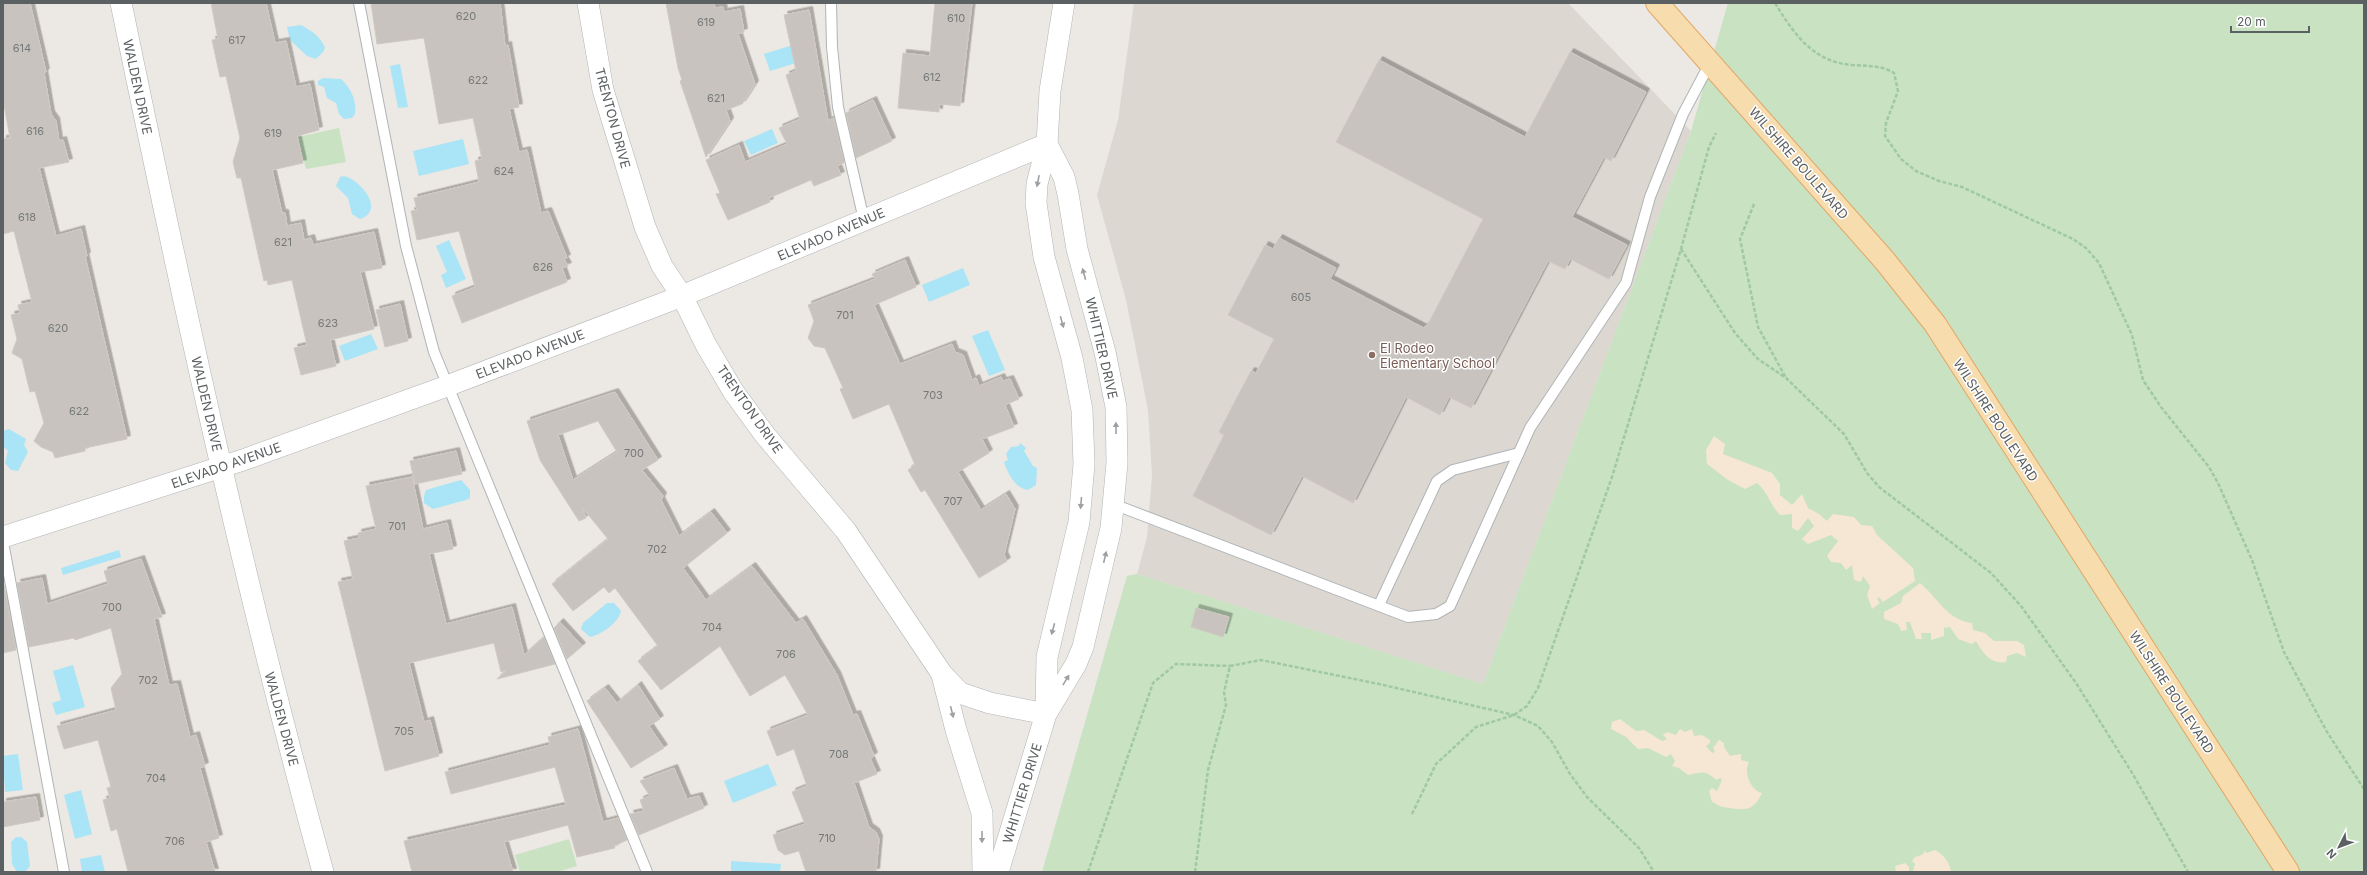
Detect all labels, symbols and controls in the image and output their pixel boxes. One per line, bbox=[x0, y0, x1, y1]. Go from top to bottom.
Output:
scale bar bbox=[2231, 8, 2309, 34]
house number: 620 bbox=[456, 9, 476, 23]
house number: 610 bbox=[947, 11, 965, 25]
text: 20 m bbox=[2237, 14, 2266, 29]
house number: 619 bbox=[697, 15, 715, 29]
house number: 617 bbox=[228, 33, 246, 47]
street label: WALDEN DRIVE bbox=[120, 38, 156, 136]
house number: 614 bbox=[13, 41, 31, 55]
street label: TRENTON DRIVE bbox=[592, 66, 634, 170]
house number: 612 bbox=[923, 70, 941, 84]
house number: 622 bbox=[468, 73, 488, 87]
house number: 621 bbox=[707, 91, 725, 105]
street label: WILSHIRE BOULEVARD bbox=[1746, 104, 1852, 222]
house number: 616 bbox=[26, 124, 44, 138]
house number: 619 bbox=[264, 126, 282, 140]
house number: 624 bbox=[494, 164, 514, 178]
one-way arrow bbox=[1035, 175, 1041, 187]
street label: ELEVADO AVENUE bbox=[775, 204, 887, 264]
house number: 618 bbox=[18, 210, 36, 224]
house number: 621 bbox=[274, 235, 292, 249]
house number: 626 bbox=[533, 260, 553, 274]
one-way arrow bbox=[1081, 267, 1087, 279]
house number: 605 bbox=[1291, 290, 1312, 304]
street label: WHITTIER DRIVE bbox=[1082, 295, 1122, 401]
house number: 701 bbox=[836, 308, 854, 322]
house number: 623 bbox=[318, 316, 338, 330]
one-way arrow bbox=[1059, 316, 1065, 328]
house number: 620 bbox=[48, 321, 68, 335]
street label: ELEVADO AVENUE bbox=[473, 326, 587, 382]
place label: El Rodeo Elementary School bbox=[1380, 340, 1495, 371]
marker: El Rodeo Elementary School bbox=[1367, 350, 1377, 360]
street label: WALDEN DRIVE bbox=[188, 355, 226, 453]
street label: WILSHIRE BOULEVARD bbox=[1950, 356, 2042, 484]
street label: TRENTON DRIVE bbox=[714, 362, 786, 456]
house number: 703 bbox=[923, 388, 943, 402]
house number: 622 bbox=[69, 404, 89, 418]
one-way arrow bbox=[1113, 421, 1119, 434]
street label: ELEVADO AVENUE bbox=[169, 439, 283, 491]
house number: 700 bbox=[624, 446, 644, 460]
house number: 707 bbox=[943, 494, 963, 508]
one-way arrow bbox=[1077, 497, 1084, 509]
house number: 701 bbox=[388, 519, 406, 533]
house number: 702 bbox=[647, 542, 667, 556]
one-way arrow bbox=[1102, 551, 1108, 563]
house number: 700 bbox=[102, 600, 122, 614]
house number: 704 bbox=[702, 620, 722, 634]
one-way arrow bbox=[1050, 624, 1056, 636]
street label: WILSHIRE BOULEVARD bbox=[2126, 628, 2218, 756]
house number: 706 bbox=[776, 647, 796, 661]
street label: WALDEN DRIVE bbox=[262, 670, 302, 768]
house number: 702 bbox=[138, 673, 158, 687]
one-way arrow bbox=[1062, 675, 1070, 685]
one-way arrow bbox=[949, 706, 955, 718]
house number: 705 bbox=[394, 724, 414, 738]
street label: WHITTIER DRIVE bbox=[999, 741, 1045, 845]
house number: 708 bbox=[829, 747, 849, 761]
house number: 704 bbox=[146, 771, 166, 785]
north arrow bbox=[2319, 827, 2359, 867]
house number: 710 bbox=[818, 831, 836, 845]
one-way arrow bbox=[979, 831, 985, 844]
house number: 706 bbox=[165, 834, 185, 848]
text: N bbox=[2324, 846, 2340, 861]

